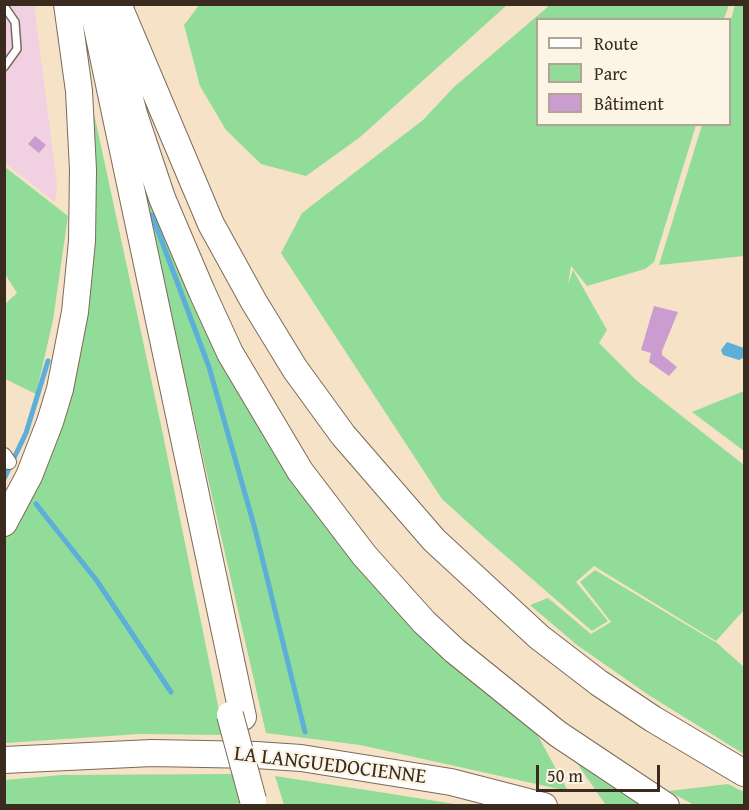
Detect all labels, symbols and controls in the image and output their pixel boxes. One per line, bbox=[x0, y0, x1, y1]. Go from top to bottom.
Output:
legend bbox=[536, 18, 731, 126]
text: Route bbox=[594, 30, 638, 57]
text: Parc bbox=[594, 60, 627, 87]
text: Bâtiment bbox=[594, 90, 664, 117]
street label: LA LANGUEDOCIENNE bbox=[233, 742, 427, 790]
scale bar bbox=[539, 753, 664, 791]
text: 50 m bbox=[547, 762, 583, 789]

